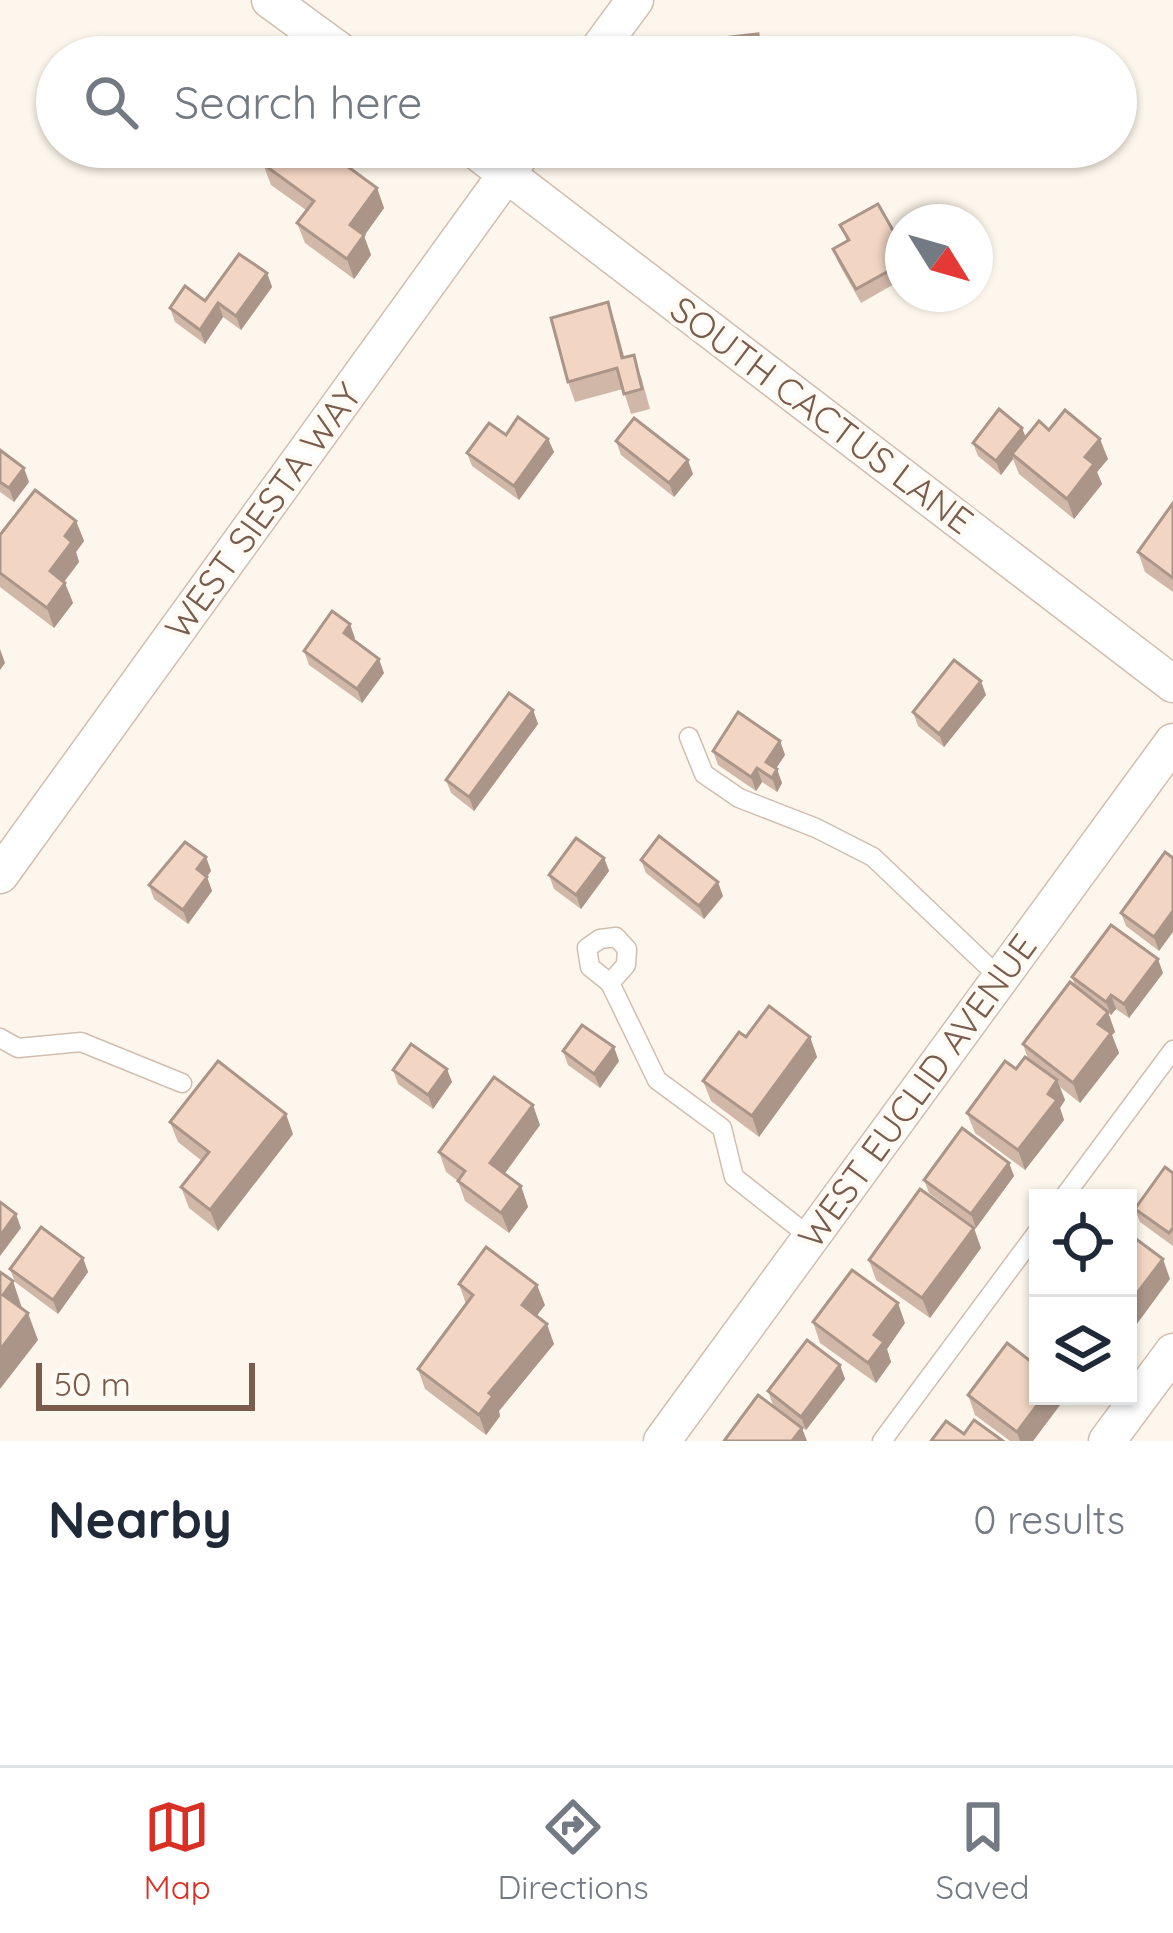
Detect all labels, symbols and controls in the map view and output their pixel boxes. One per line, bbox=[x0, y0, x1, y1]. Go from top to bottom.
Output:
search box bbox=[36, 36, 1137, 168]
icon: search bbox=[78, 69, 144, 135]
text: Search here bbox=[174, 74, 422, 130]
north arrow bbox=[885, 204, 993, 312]
street label: SOUTH CACTUS LANE bbox=[662, 286, 983, 543]
street label: WEST SIESTA WAY bbox=[155, 374, 371, 648]
street label: WEST EUCLID AVENUE bbox=[788, 925, 1046, 1257]
map controls bbox=[1029, 1189, 1137, 1405]
button: locate bbox=[1029, 1189, 1137, 1297]
button: layers bbox=[1029, 1297, 1137, 1405]
scale bar bbox=[36, 1357, 255, 1410]
text: 50 m bbox=[54, 1363, 131, 1404]
text: Nearby bbox=[48, 1487, 232, 1551]
text: 0 results bbox=[973, 1495, 1125, 1544]
tab: Map bbox=[143, 1794, 211, 1907]
tab: Directions bbox=[497, 1794, 649, 1907]
tab: Saved bbox=[936, 1794, 1030, 1907]

